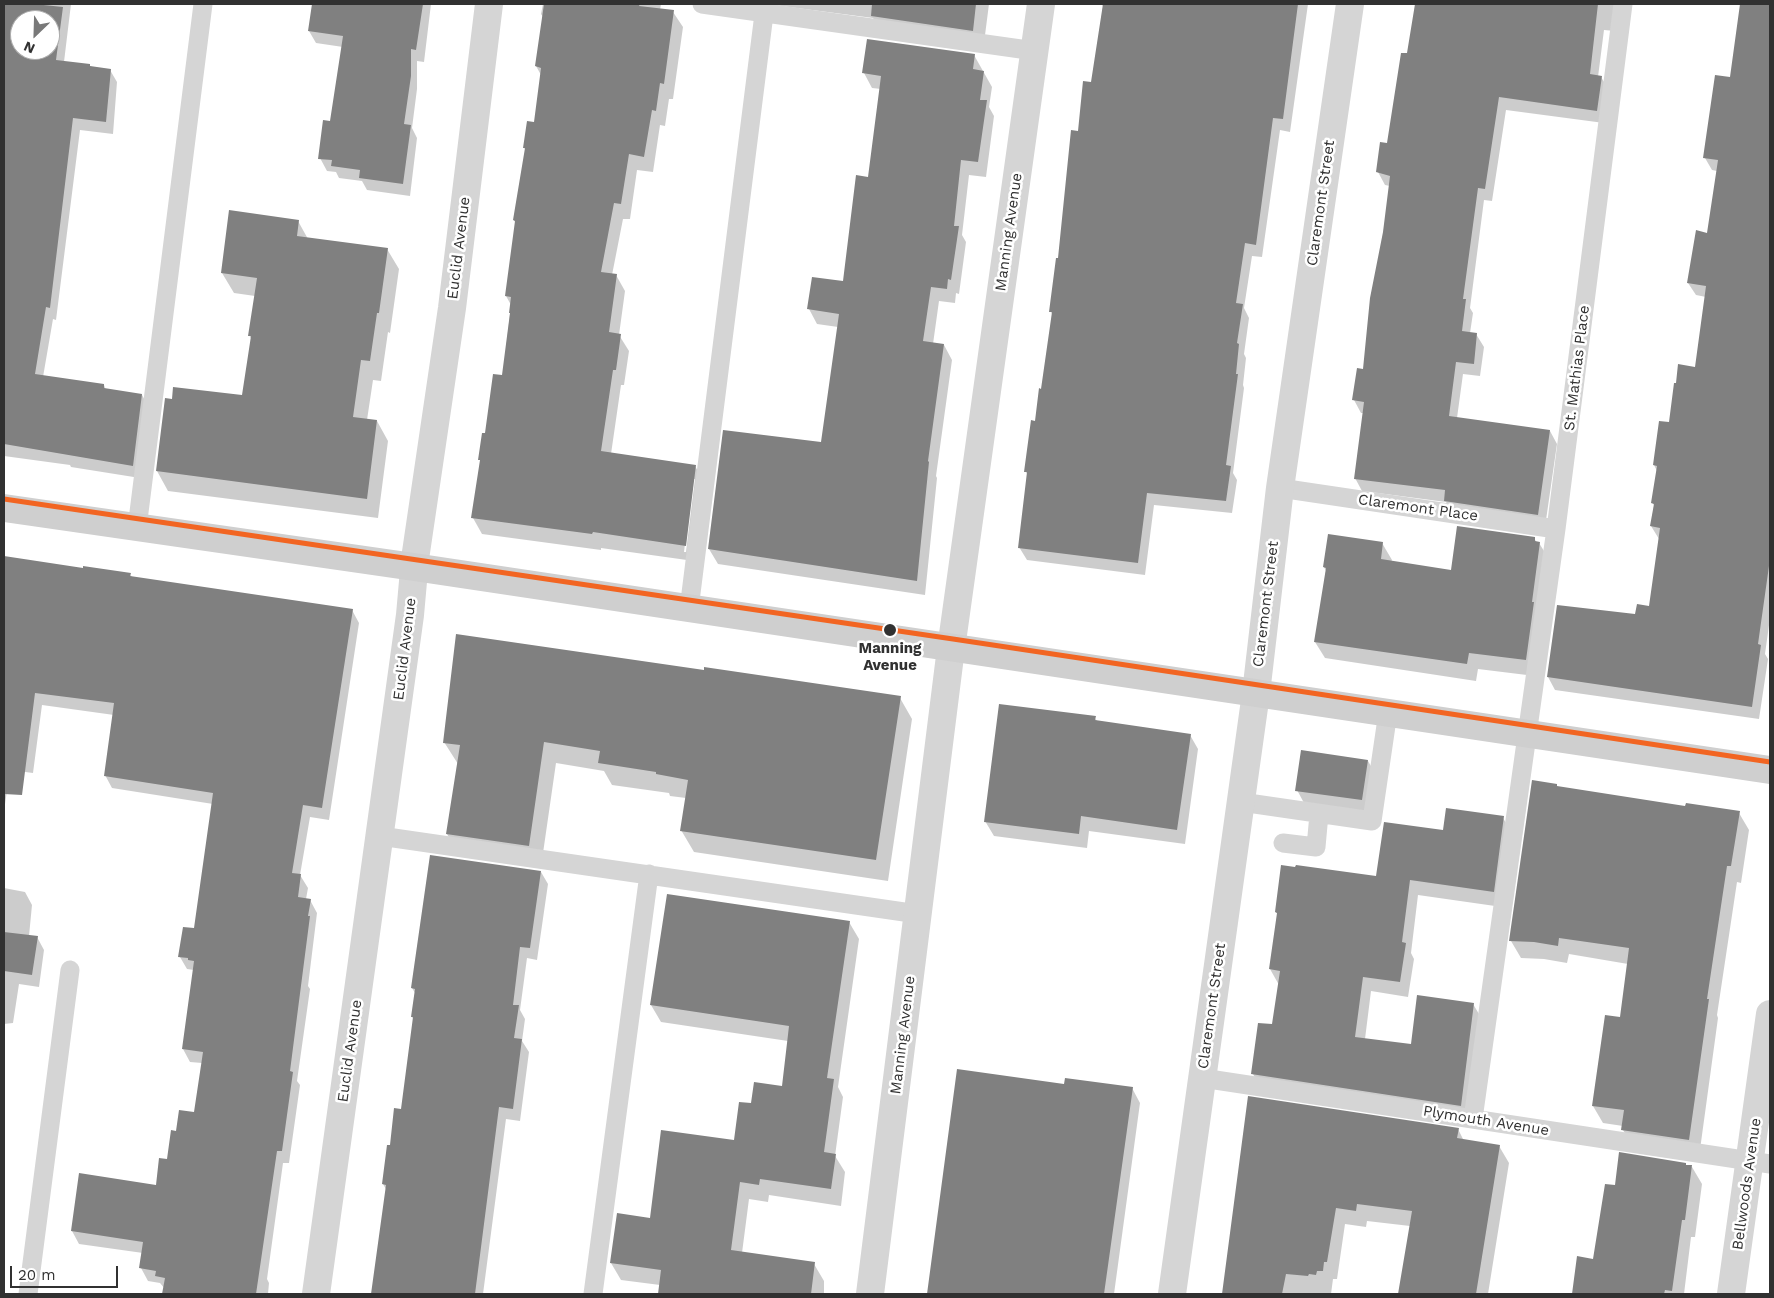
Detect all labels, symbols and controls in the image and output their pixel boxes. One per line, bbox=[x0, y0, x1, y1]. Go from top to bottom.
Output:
north arrow bbox=[10, 10, 60, 60]
text: N bbox=[21, 38, 37, 57]
street label: Claremont Street bbox=[1303, 139, 1339, 267]
street label: Manning Avenue bbox=[992, 172, 1026, 292]
street label: Euclid Avenue bbox=[444, 196, 474, 300]
street label: St. Mathias Place bbox=[1560, 304, 1594, 432]
street label: Claremont Place bbox=[1357, 491, 1479, 525]
street label: Claremont Street bbox=[1249, 540, 1283, 668]
street label: Euclid Avenue bbox=[390, 597, 420, 701]
marker: Manning Avenue bbox=[882, 622, 898, 638]
place label: Manning Avenue bbox=[859, 640, 921, 675]
street label: Claremont Street bbox=[1194, 942, 1230, 1070]
street label: Manning Avenue bbox=[887, 975, 919, 1095]
street label: Euclid Avenue bbox=[334, 999, 366, 1103]
street label: Plymouth Avenue bbox=[1422, 1102, 1550, 1140]
street label: Bellwoods Avenue bbox=[1729, 1117, 1765, 1251]
scale bar bbox=[12, 1256, 120, 1288]
text: 20 m bbox=[18, 1266, 56, 1284]

